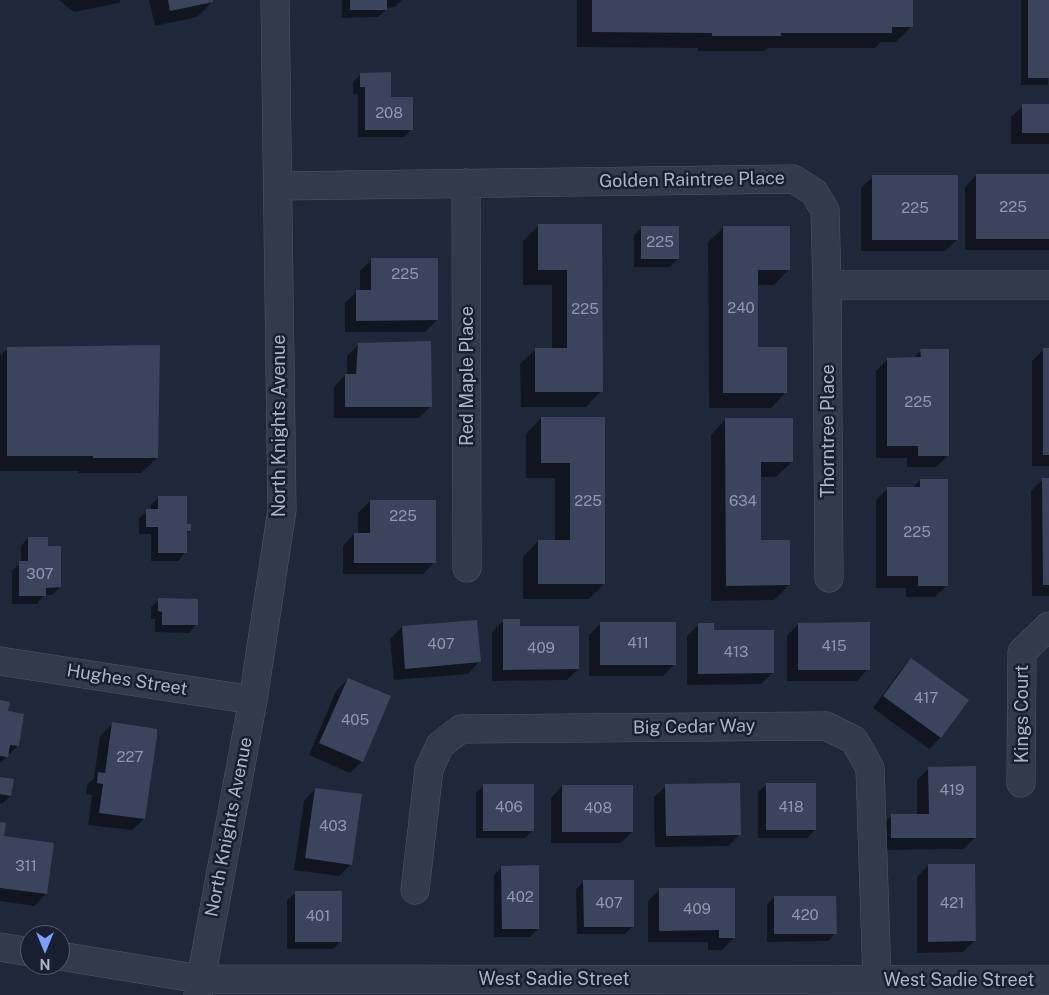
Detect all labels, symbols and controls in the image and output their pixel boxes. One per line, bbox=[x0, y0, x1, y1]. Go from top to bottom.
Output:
house number: 208 bbox=[375, 104, 403, 122]
street label: Golden Raintree Place bbox=[599, 168, 785, 192]
house number: 225 bbox=[999, 198, 1027, 216]
house number: 225 bbox=[901, 199, 929, 217]
house number: 225 bbox=[646, 233, 674, 251]
house number: 225 bbox=[391, 265, 419, 283]
house number: 240 bbox=[727, 299, 755, 317]
house number: 225 bbox=[571, 300, 599, 318]
street label: Red Maple Place bbox=[456, 306, 478, 446]
street label: North Knights Avenue bbox=[268, 335, 290, 517]
street label: Thorntree Place bbox=[817, 364, 839, 498]
house number: 225 bbox=[904, 393, 932, 411]
house number: 225 bbox=[574, 492, 602, 510]
house number: 634 bbox=[729, 492, 757, 510]
house number: 225 bbox=[389, 507, 417, 525]
house number: 225 bbox=[903, 523, 931, 541]
house number: 307 bbox=[26, 565, 54, 583]
house number: 411 bbox=[627, 634, 649, 652]
house number: 407 bbox=[427, 635, 455, 653]
house number: 415 bbox=[821, 637, 847, 655]
house number: 409 bbox=[527, 639, 555, 657]
house number: 413 bbox=[724, 643, 748, 661]
street label: Hughes Street bbox=[65, 660, 189, 700]
street label: Kings Court bbox=[1011, 665, 1033, 763]
house number: 417 bbox=[914, 689, 938, 707]
house number: 405 bbox=[341, 711, 369, 729]
street label: Big Cedar Way bbox=[633, 715, 755, 739]
street label: North Knights Avenue bbox=[201, 735, 257, 919]
house number: 227 bbox=[117, 748, 143, 766]
house number: 419 bbox=[940, 781, 964, 799]
house number: 406 bbox=[495, 798, 523, 816]
house number: 418 bbox=[778, 798, 804, 816]
house number: 408 bbox=[584, 799, 612, 817]
house number: 403 bbox=[319, 817, 347, 835]
house number: 311 bbox=[15, 857, 37, 875]
house number: 402 bbox=[506, 888, 534, 906]
house number: 407 bbox=[595, 894, 623, 912]
house number: 421 bbox=[940, 894, 964, 912]
house number: 409 bbox=[683, 900, 711, 918]
house number: 420 bbox=[791, 906, 819, 924]
house number: 401 bbox=[306, 907, 330, 925]
north arrow bbox=[20, 925, 70, 975]
text: N bbox=[40, 956, 50, 972]
street label: West Sadie Street bbox=[478, 968, 630, 990]
street label: West Sadie Street bbox=[883, 969, 1035, 991]

